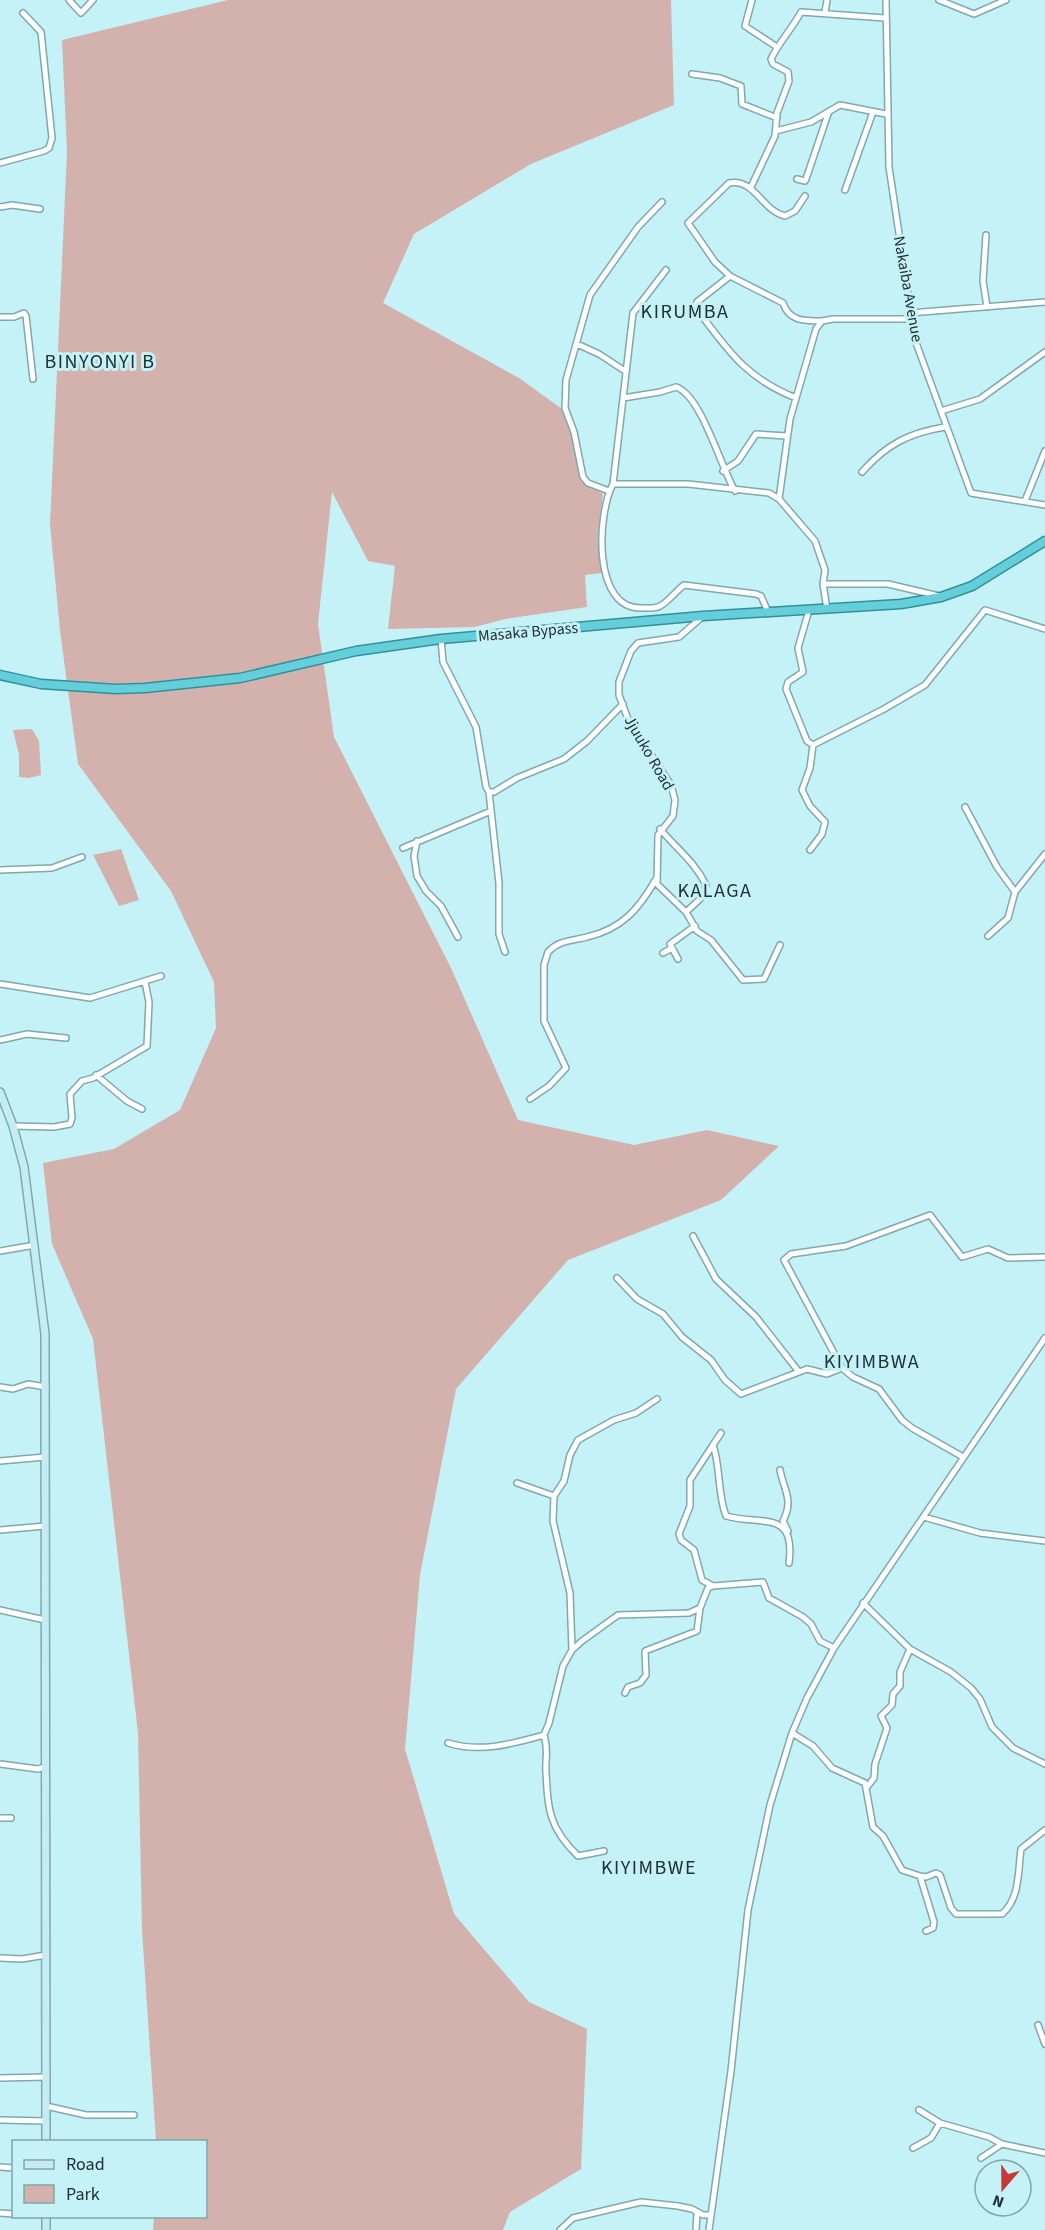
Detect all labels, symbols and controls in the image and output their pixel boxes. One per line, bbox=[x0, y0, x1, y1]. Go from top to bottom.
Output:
street label: Nakaiba Avenue bbox=[888, 234, 928, 344]
district label: KIRUMBA bbox=[641, 298, 729, 326]
district label: BINYONYI B bbox=[45, 348, 155, 376]
street label: Masaka Bypass bbox=[477, 617, 579, 647]
street label: Jjuuko Road bbox=[619, 712, 679, 794]
district label: KALAGA bbox=[678, 877, 752, 905]
district label: KIYIMBWA bbox=[824, 1348, 920, 1376]
district label: KIYIMBWE bbox=[601, 1854, 697, 1882]
legend bbox=[12, 2140, 207, 2218]
text: Road bbox=[66, 2152, 105, 2177]
north arrow bbox=[973, 2158, 1033, 2218]
text: Park bbox=[66, 2182, 100, 2207]
text: N bbox=[989, 2189, 1007, 2213]

